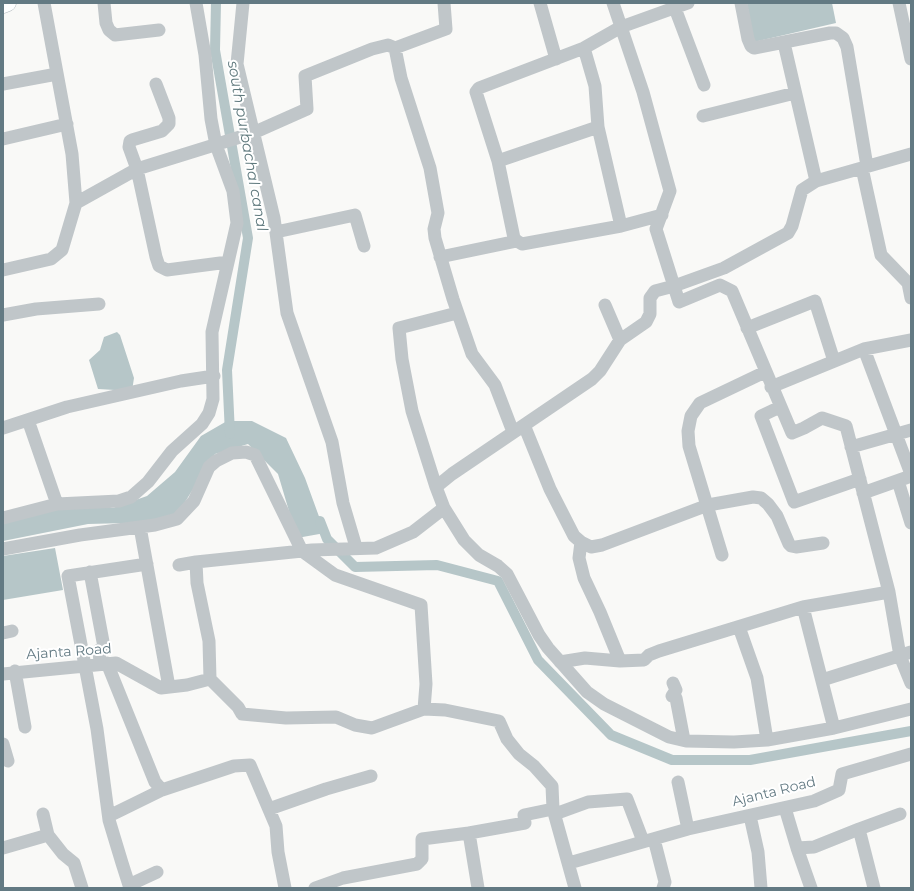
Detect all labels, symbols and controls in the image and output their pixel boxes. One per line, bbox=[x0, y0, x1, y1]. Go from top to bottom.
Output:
water label: south purbachal canal bbox=[223, 59, 271, 233]
street label: Ajanta Road bbox=[26, 641, 112, 663]
street label: Ajanta Road bbox=[730, 774, 818, 810]

